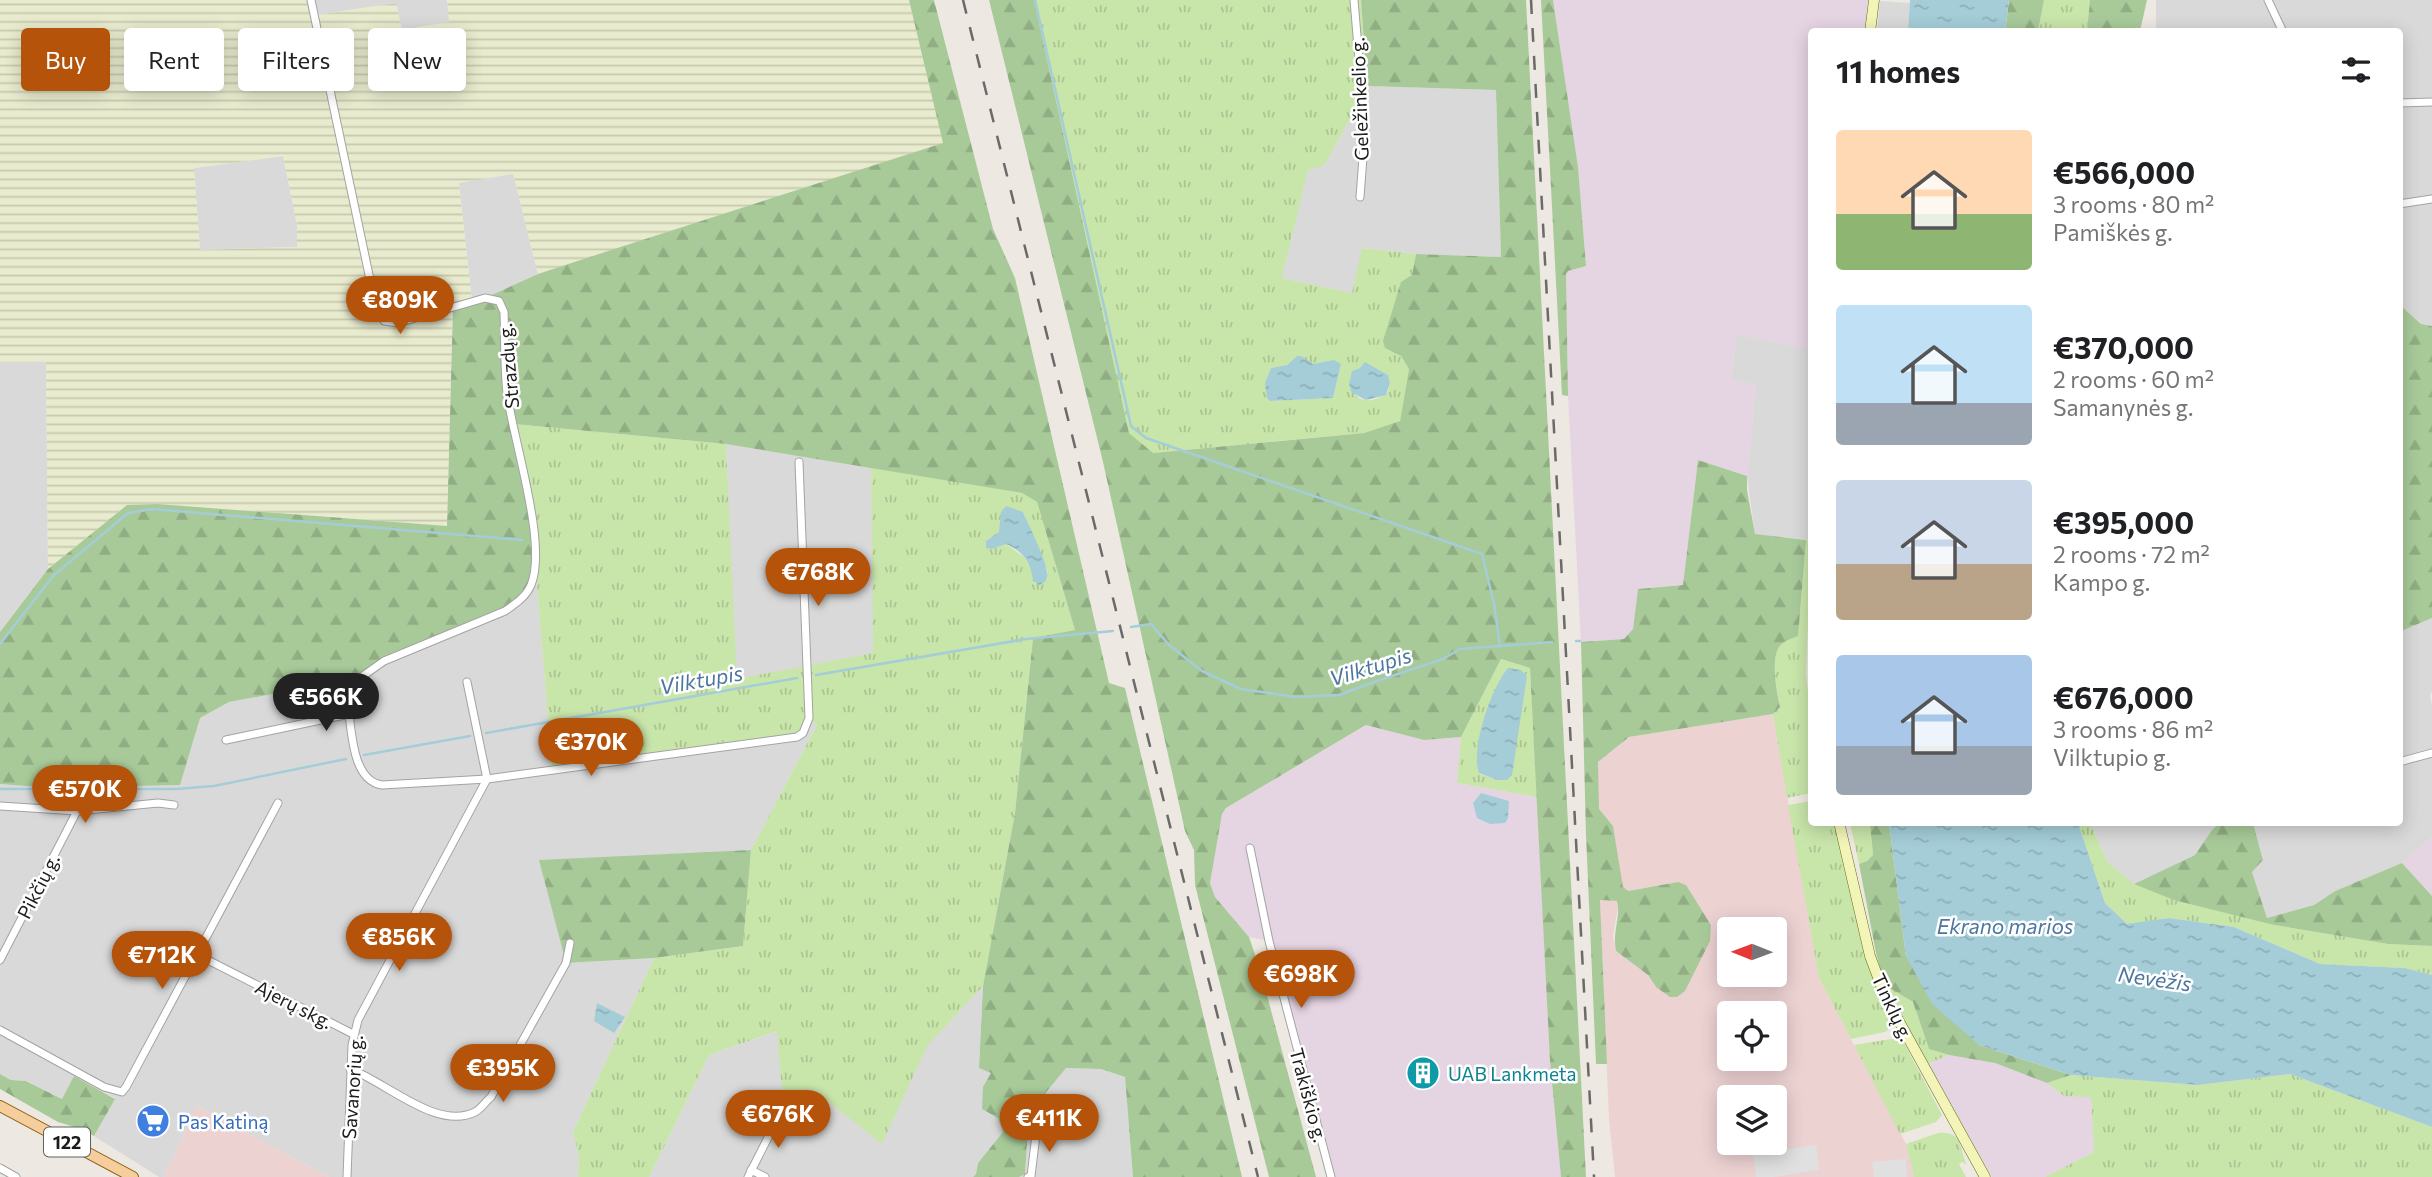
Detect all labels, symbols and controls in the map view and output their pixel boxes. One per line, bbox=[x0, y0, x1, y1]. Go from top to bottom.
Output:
chip: Buy bbox=[21, 28, 110, 91]
chip: Rent bbox=[124, 28, 224, 91]
chip: Filters bbox=[238, 28, 354, 91]
chip: New bbox=[368, 28, 466, 91]
street label: Geležinkelio g. bbox=[1345, 37, 1373, 161]
icon: filters bbox=[2337, 51, 2375, 89]
text: 11 homes bbox=[1836, 52, 1960, 89]
text: €566,000 bbox=[2053, 153, 2195, 190]
icon: home bbox=[1892, 158, 1976, 242]
text: 3 rooms · 80 m² bbox=[2053, 190, 2214, 218]
text: Pamiškės g. bbox=[2053, 218, 2173, 246]
pin: €809K bbox=[351, 276, 449, 336]
text: €809K bbox=[362, 285, 438, 313]
street label: Strazdų g. bbox=[493, 322, 523, 410]
text: €370,000 bbox=[2053, 328, 2194, 365]
icon: home bbox=[1892, 333, 1976, 417]
text: 2 rooms · 60 m² bbox=[2053, 365, 2214, 393]
text: Samanynės g. bbox=[2053, 393, 2194, 421]
text: €395,000 bbox=[2053, 503, 2194, 540]
icon: home bbox=[1892, 508, 1976, 592]
text: 2 rooms · 72 m² bbox=[2053, 540, 2210, 568]
pin: €768K bbox=[769, 548, 867, 608]
text: €768K bbox=[781, 557, 855, 585]
text: Kampo g. bbox=[2053, 568, 2150, 596]
water label: Vilktupis bbox=[1326, 642, 1414, 690]
water label: Vilktupis bbox=[657, 659, 745, 699]
pin: €566K bbox=[277, 674, 375, 733]
text: €676,000 bbox=[2053, 678, 2194, 715]
text: €566K bbox=[289, 682, 363, 710]
icon: home bbox=[1892, 683, 1976, 767]
text: 3 rooms · 86 m² bbox=[2053, 715, 2213, 743]
pin: €370K bbox=[542, 718, 640, 778]
text: €370K bbox=[554, 727, 628, 755]
text: Vilktupio g. bbox=[2053, 743, 2171, 771]
pin: €570K bbox=[36, 766, 134, 825]
text: €570K bbox=[48, 774, 122, 802]
street label: Pikčių g. bbox=[12, 850, 64, 922]
water label: Ekrano marios bbox=[1937, 913, 2073, 938]
pin: €856K bbox=[350, 914, 448, 973]
north arrow bbox=[1717, 917, 1787, 987]
map controls bbox=[1717, 917, 1787, 1155]
text: €856K bbox=[362, 922, 436, 950]
pin: €712K bbox=[113, 932, 211, 991]
text: €712K bbox=[128, 940, 196, 968]
pin: €698K bbox=[1252, 950, 1350, 1010]
text: €698K bbox=[1264, 959, 1338, 987]
water label: Nevėžis bbox=[2117, 960, 2193, 996]
street label: Tinklų g. bbox=[1867, 969, 1919, 1045]
street label: Ajerų skg. bbox=[252, 975, 336, 1033]
button: locate bbox=[1717, 1001, 1787, 1071]
street label: Savanorių g. bbox=[337, 1034, 367, 1140]
pin: €395K bbox=[454, 1044, 552, 1104]
street label: Trakiškio g. bbox=[1285, 1045, 1333, 1145]
text: €395K bbox=[466, 1053, 540, 1081]
building icon: UAB Lankmeta bbox=[1404, 1054, 1442, 1092]
place label: UAB Lankmeta bbox=[1448, 1062, 1577, 1085]
button: layers bbox=[1717, 1085, 1787, 1155]
pin: €676K bbox=[729, 1090, 827, 1150]
pin: €411K bbox=[1000, 1094, 1098, 1154]
text: €676K bbox=[742, 1099, 814, 1127]
supermarket icon: Pas Katiną bbox=[134, 1102, 172, 1140]
text: €411K bbox=[1016, 1103, 1082, 1131]
place label: Pas Katiną bbox=[178, 1110, 268, 1133]
road number: 122 bbox=[44, 1128, 90, 1156]

